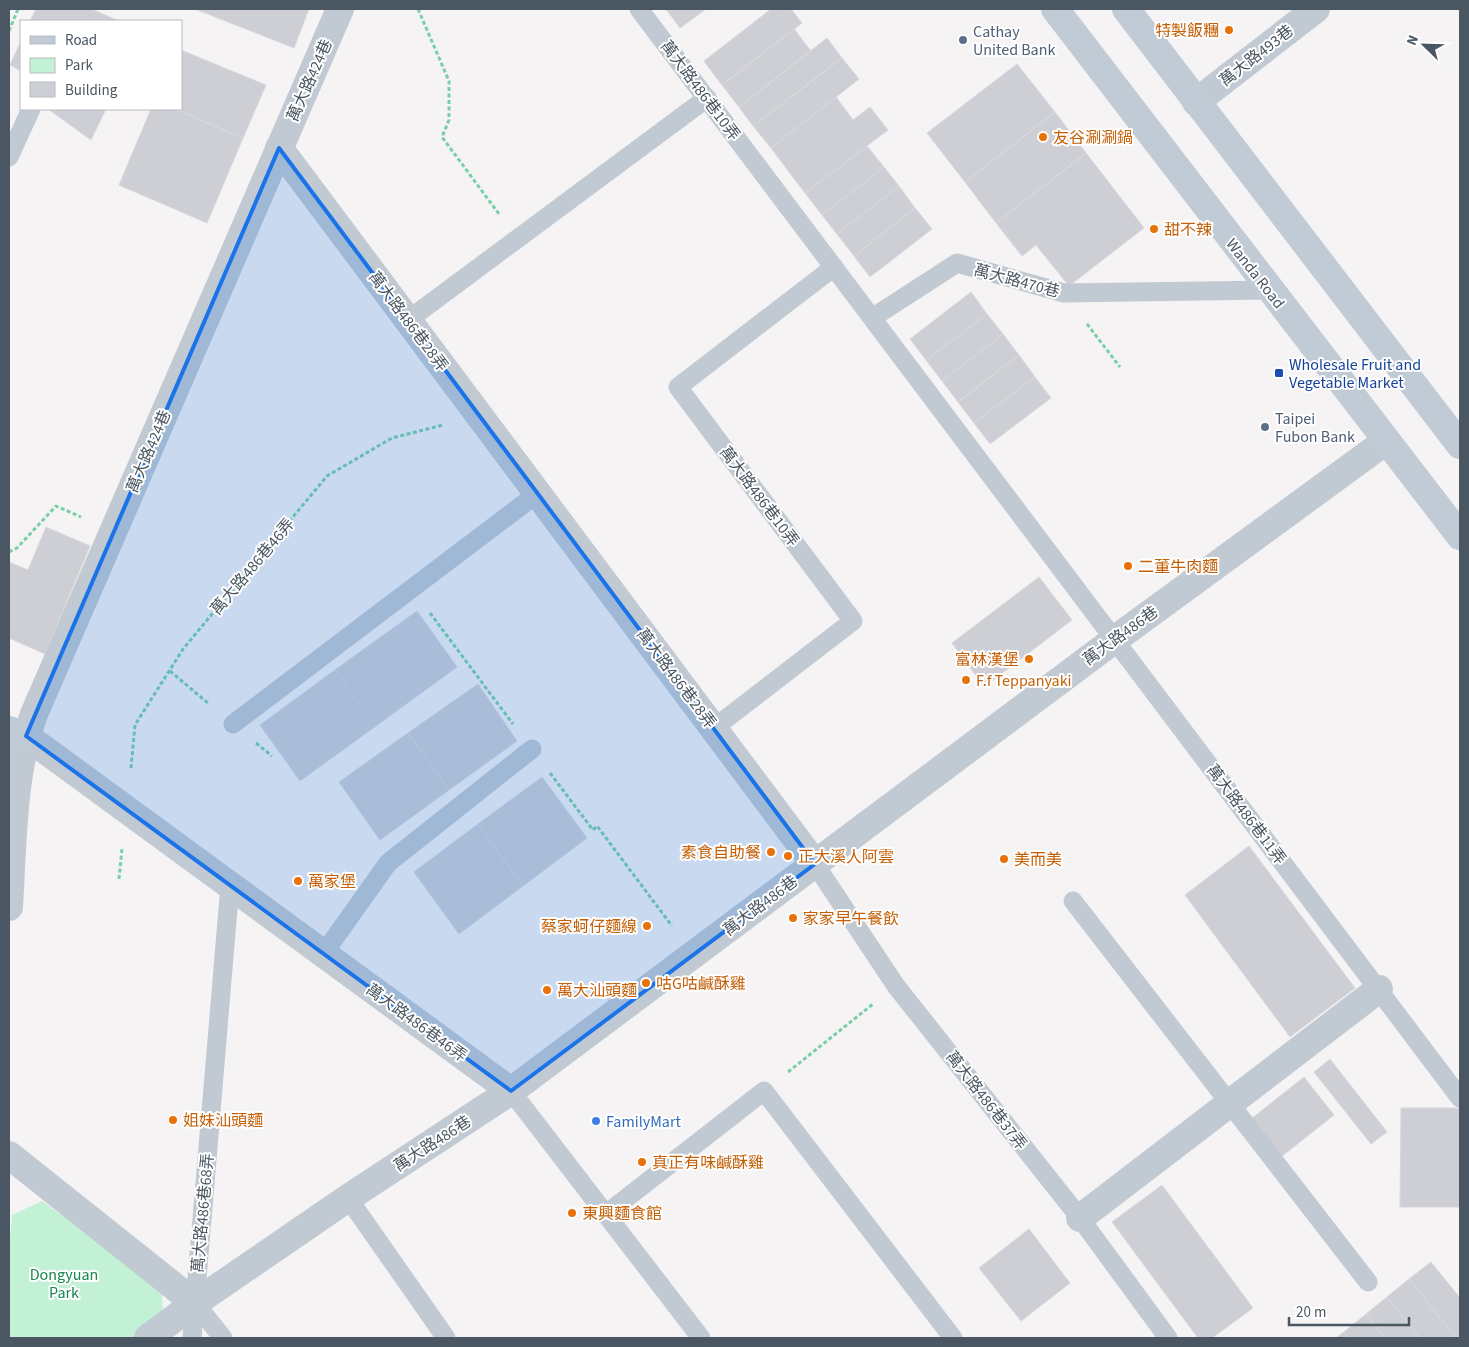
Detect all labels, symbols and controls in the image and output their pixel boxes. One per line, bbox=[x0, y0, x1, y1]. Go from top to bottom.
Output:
legend bbox=[20, 20, 182, 110]
place label: 特製飯糰 bbox=[1155, 20, 1219, 42]
street label: 萬大路493巷 bbox=[1215, 20, 1298, 92]
north arrow bbox=[1399, 20, 1449, 70]
place label: Cathay United Bank bbox=[973, 21, 1055, 61]
marker: 特製飯糰 bbox=[1223, 24, 1235, 36]
text: Road bbox=[65, 30, 97, 51]
text: N bbox=[1402, 32, 1424, 49]
marker: Cathay United Bank bbox=[957, 34, 969, 46]
street label: 萬大路424巷 bbox=[282, 36, 338, 125]
street label: 萬大路486巷10弄 bbox=[655, 36, 745, 145]
text: Park bbox=[65, 55, 94, 76]
text: Building bbox=[65, 80, 118, 101]
place label: 友谷涮涮鍋 bbox=[1053, 127, 1133, 149]
marker: 友谷涮涮鍋 bbox=[1037, 131, 1049, 143]
place label: 甜不辣 bbox=[1164, 219, 1212, 241]
marker: 甜不辣 bbox=[1148, 223, 1160, 235]
street label: Wanda Road bbox=[1221, 234, 1290, 313]
street label: 萬大路470巷 bbox=[971, 259, 1062, 303]
street label: 萬大路486巷28弄 bbox=[363, 267, 453, 376]
place label: Wholesale Fruit and Vegetable Market bbox=[1289, 354, 1421, 394]
marker: Wholesale Fruit and Vegetable Market bbox=[1273, 367, 1285, 379]
street label: 萬大路424巷 bbox=[122, 407, 176, 496]
place label: Taipei Fubon Bank bbox=[1275, 408, 1355, 448]
marker: Taipei Fubon Bank bbox=[1259, 421, 1271, 433]
street label: 萬大路486巷10弄 bbox=[714, 442, 804, 551]
street label: 萬大路486巷46弄 bbox=[206, 514, 300, 620]
place label: 二董牛肉麵 bbox=[1138, 556, 1218, 578]
marker: 二董牛肉麵 bbox=[1122, 560, 1134, 572]
street label: 萬大路486巷 bbox=[1079, 601, 1163, 671]
street label: 萬大路486巷28弄 bbox=[631, 624, 721, 733]
place label: 富林漢堡 bbox=[955, 649, 1019, 671]
marker: 富林漢堡 bbox=[1023, 653, 1035, 665]
place label: F.f Teppanyaki bbox=[976, 670, 1072, 692]
marker: F.f Teppanyaki bbox=[960, 674, 972, 686]
street label: 萬大路486巷11弄 bbox=[1201, 760, 1291, 869]
place label: 素食自助餐 bbox=[681, 842, 761, 864]
marker: 素食自助餐 bbox=[765, 846, 777, 858]
place label: 正大溪人阿雲 bbox=[798, 846, 894, 868]
place label: 美而美 bbox=[1014, 849, 1062, 871]
marker: 正大溪人阿雲 bbox=[782, 850, 794, 862]
marker: 美而美 bbox=[998, 853, 1010, 865]
place label: 萬家堡 bbox=[308, 871, 356, 893]
street label: 萬大路486巷 bbox=[719, 871, 802, 941]
marker: 萬家堡 bbox=[292, 875, 304, 887]
place label: 家家早午餐飲 bbox=[803, 908, 899, 930]
marker: 家家早午餐飲 bbox=[787, 912, 799, 924]
place label: 蔡家蚵仔麵線 bbox=[541, 916, 637, 938]
marker: 蔡家蚵仔麵線 bbox=[641, 920, 653, 932]
place label: 咕G咕鹹酥雞 bbox=[656, 973, 746, 995]
marker: 咕G咕鹹酥雞 bbox=[640, 977, 652, 989]
street label: 萬大路486巷46弄 bbox=[362, 979, 471, 1067]
place label: 萬大汕頭麵 bbox=[557, 980, 637, 1002]
marker: 萬大汕頭麵 bbox=[541, 984, 553, 996]
street label: 萬大路486巷37弄 bbox=[941, 1047, 1032, 1155]
place label: 姐妹汕頭麵 bbox=[183, 1110, 263, 1132]
street label: 萬大路486巷 bbox=[390, 1111, 475, 1177]
place label: FamilyMart bbox=[606, 1111, 681, 1133]
marker: 姐妹汕頭麵 bbox=[167, 1114, 179, 1126]
marker: FamilyMart bbox=[590, 1115, 602, 1127]
street label: 萬大路486巷68弄 bbox=[187, 1152, 219, 1274]
place label: 真正有味鹹酥雞 bbox=[652, 1152, 764, 1174]
marker: 真正有味鹹酥雞 bbox=[636, 1156, 648, 1168]
place label: 東興麵食館 bbox=[582, 1203, 662, 1225]
marker: 東興麵食館 bbox=[566, 1207, 578, 1219]
park label: Dongyuan Park bbox=[30, 1264, 98, 1304]
scale bar bbox=[1289, 1294, 1409, 1326]
text: 20 m bbox=[1296, 1302, 1326, 1323]

